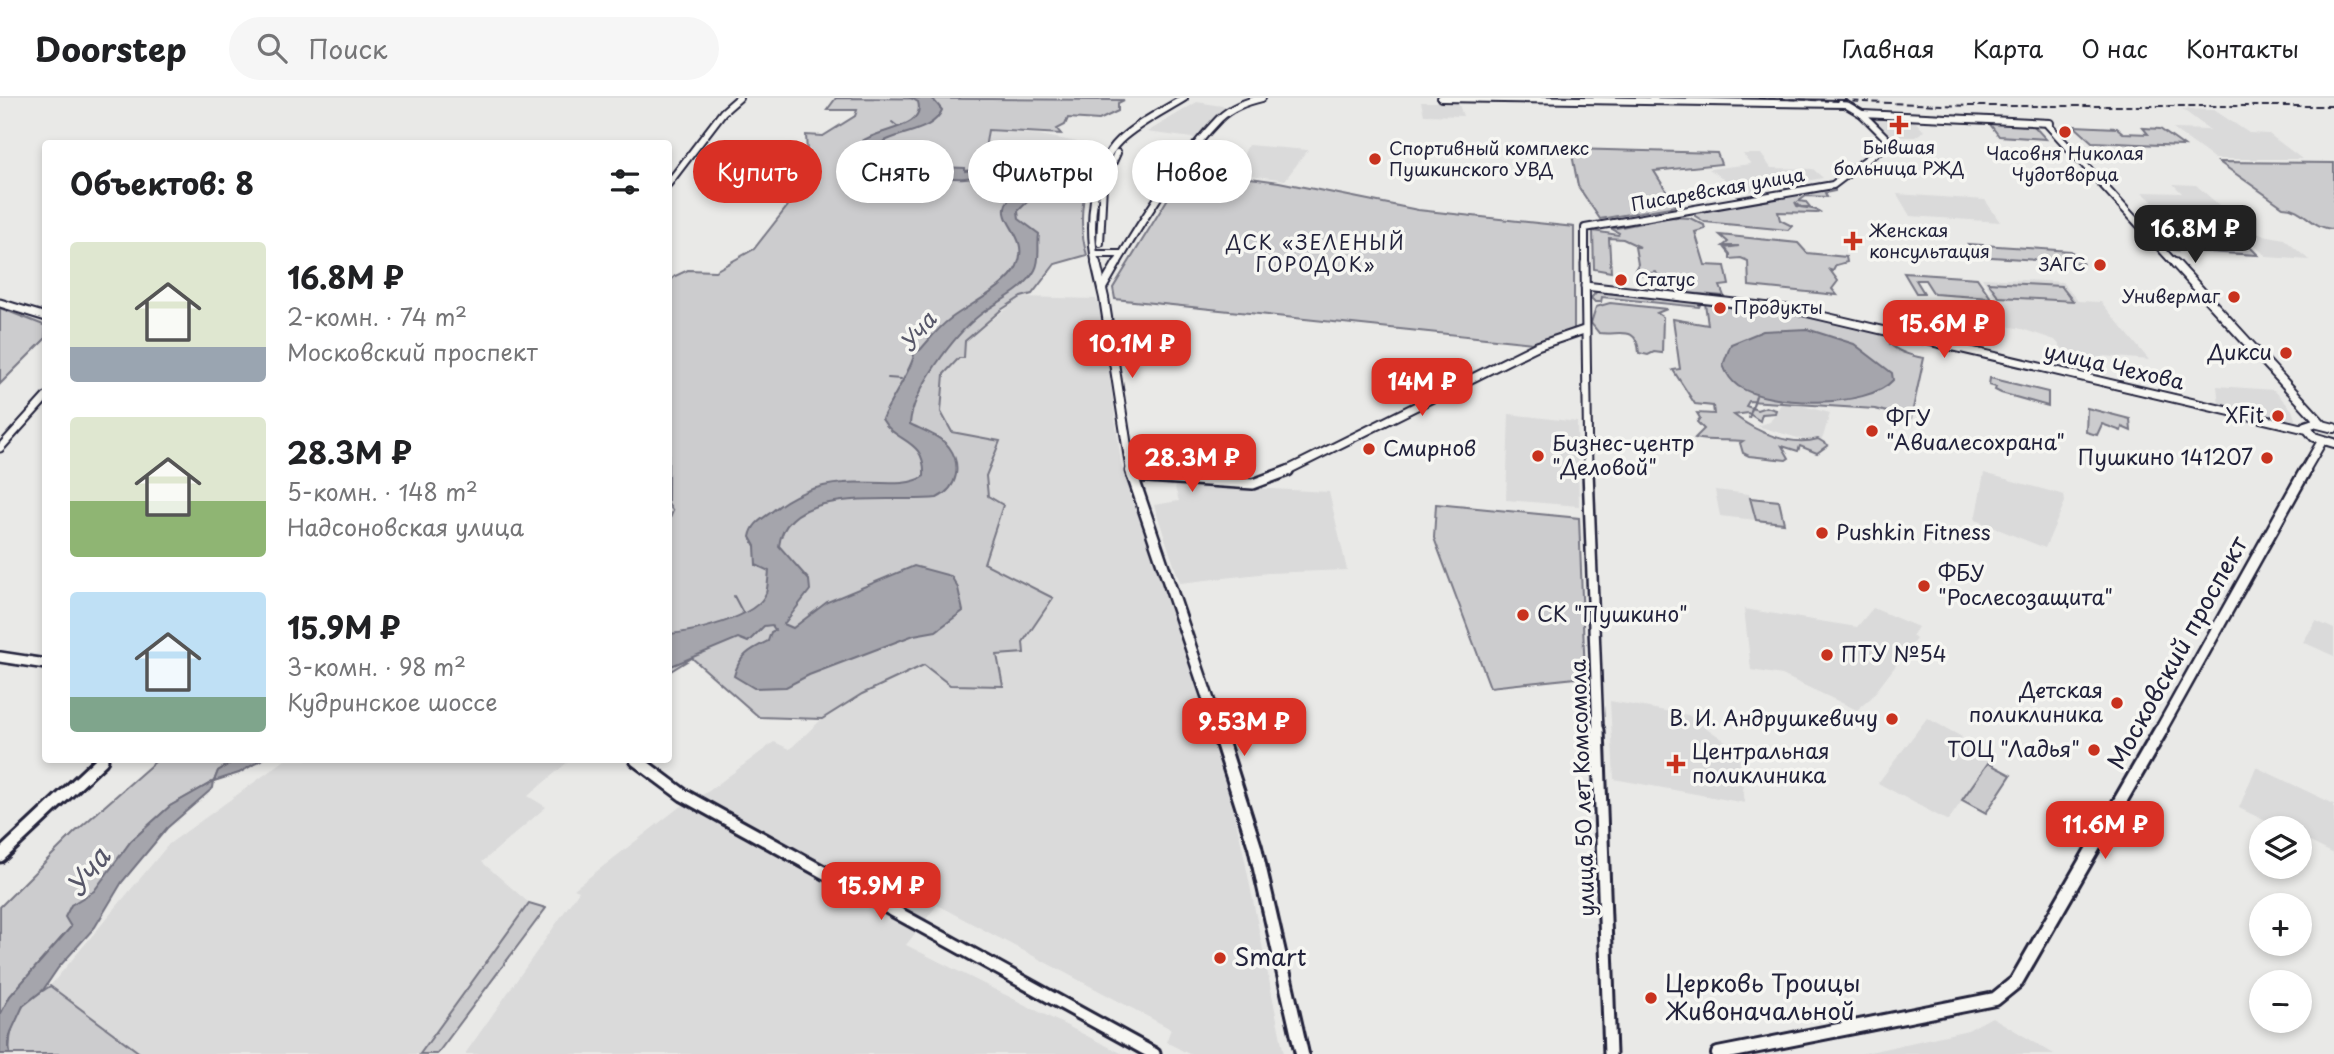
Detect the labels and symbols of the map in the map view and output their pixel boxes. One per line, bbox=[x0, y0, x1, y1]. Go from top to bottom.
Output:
marker: Бывшая больница РЖД bbox=[1889, 115, 1909, 135]
marker: Часовня Николая Чудотворца bbox=[2057, 124, 2073, 140]
place label: Бывшая больница РЖД bbox=[1833, 133, 1965, 181]
place label: Спортивный комплекс Пушкинского УВД bbox=[1389, 134, 1589, 182]
place label: Часовня Николая Чудотворца bbox=[1986, 139, 2144, 187]
marker: Спортивный комплекс Пушкинского УВД bbox=[1367, 151, 1383, 167]
street label: Писаревская улица bbox=[1629, 160, 1807, 217]
pin: 16.8M ₽ bbox=[2130, 206, 2260, 265]
place label: Женская консультация bbox=[1869, 216, 1990, 264]
district label: ДСК «ЗЕЛЕНЫЙ ГОРОДОК» bbox=[1225, 228, 1406, 278]
marker: Женская консультация bbox=[1843, 231, 1863, 251]
place label: ЗАГС bbox=[2038, 250, 2086, 277]
marker: ЗАГС bbox=[2092, 257, 2108, 273]
place label: Статус bbox=[1635, 265, 1695, 292]
marker: Статус bbox=[1613, 272, 1629, 288]
place label: Универмаг bbox=[2122, 282, 2221, 309]
marker: Универмаг bbox=[2226, 289, 2242, 305]
place label: Продукты bbox=[1734, 293, 1823, 320]
marker: Продукты bbox=[1712, 300, 1728, 316]
pin: 15.6M ₽ bbox=[1879, 300, 2009, 360]
water label: Уча bbox=[890, 303, 945, 359]
pin: 10.1M ₽ bbox=[1067, 320, 1197, 380]
street label: улица Чехова bbox=[2041, 333, 2188, 397]
place label: Дикси bbox=[2207, 335, 2272, 367]
marker: Дикси bbox=[2278, 345, 2294, 361]
pin: 14M ₽ bbox=[1373, 358, 1471, 418]
place label: XFit bbox=[2225, 398, 2264, 430]
place label: ФГУ "Авиалесохрана" bbox=[1886, 401, 2065, 457]
marker: XFit bbox=[2270, 408, 2286, 424]
marker: ФГУ "Авиалесохрана" bbox=[1864, 423, 1880, 439]
place label: Бизнес-центр "Деловой" bbox=[1552, 426, 1694, 482]
place label: Смирнов bbox=[1383, 431, 1476, 463]
pin: 28.3M ₽ bbox=[1127, 434, 1257, 494]
place label: Пушкино 141207 bbox=[2078, 440, 2253, 472]
marker: Смирнов bbox=[1361, 441, 1377, 457]
marker: Бизнес-центр "Деловой" bbox=[1530, 448, 1546, 464]
marker: Пушкино 141207 bbox=[2259, 450, 2275, 466]
place label: Pushkin Fitness bbox=[1836, 515, 1991, 547]
marker: Pushkin Fitness bbox=[1814, 525, 1830, 541]
street label: Московский проспект bbox=[2097, 529, 2256, 775]
place label: ФБУ "Рослесозащита" bbox=[1938, 556, 2113, 612]
marker: ФБУ "Рослесозащита" bbox=[1916, 578, 1932, 594]
place label: СК "Пушкино" bbox=[1537, 597, 1688, 629]
marker: СК "Пушкино" bbox=[1515, 607, 1531, 623]
place label: ПТУ №54 bbox=[1841, 637, 1947, 669]
marker: ПТУ №54 bbox=[1819, 647, 1835, 663]
street label: улица 50 лет Комсомола bbox=[1561, 659, 1601, 917]
place label: Детская поликлиника bbox=[1969, 673, 2104, 729]
marker: Детская поликлиника bbox=[2109, 695, 2125, 711]
pin: 9.53M ₽ bbox=[1179, 698, 1309, 758]
place label: В. И. Андрушкевичу bbox=[1669, 701, 1878, 733]
marker: В. И. Андрушкевичу bbox=[1884, 711, 1900, 727]
place label: ТОЦ "Ладья" bbox=[1947, 732, 2080, 764]
place label: Центральная поликлиника bbox=[1692, 734, 1830, 790]
marker: ТОЦ "Ладья" bbox=[2086, 742, 2102, 758]
marker: Центральная поликлиника bbox=[1666, 754, 1686, 774]
pin: 11.6M ₽ bbox=[2040, 802, 2170, 861]
water label: Уча bbox=[54, 837, 120, 905]
pin: 15.9M ₽ bbox=[816, 862, 946, 922]
place label: Smart bbox=[1234, 938, 1307, 974]
marker: Smart bbox=[1212, 950, 1228, 966]
place label: Церковь Троицы Живоначальной bbox=[1665, 964, 1860, 1028]
marker: Церковь Троицы Живоначальной bbox=[1643, 990, 1659, 1006]

